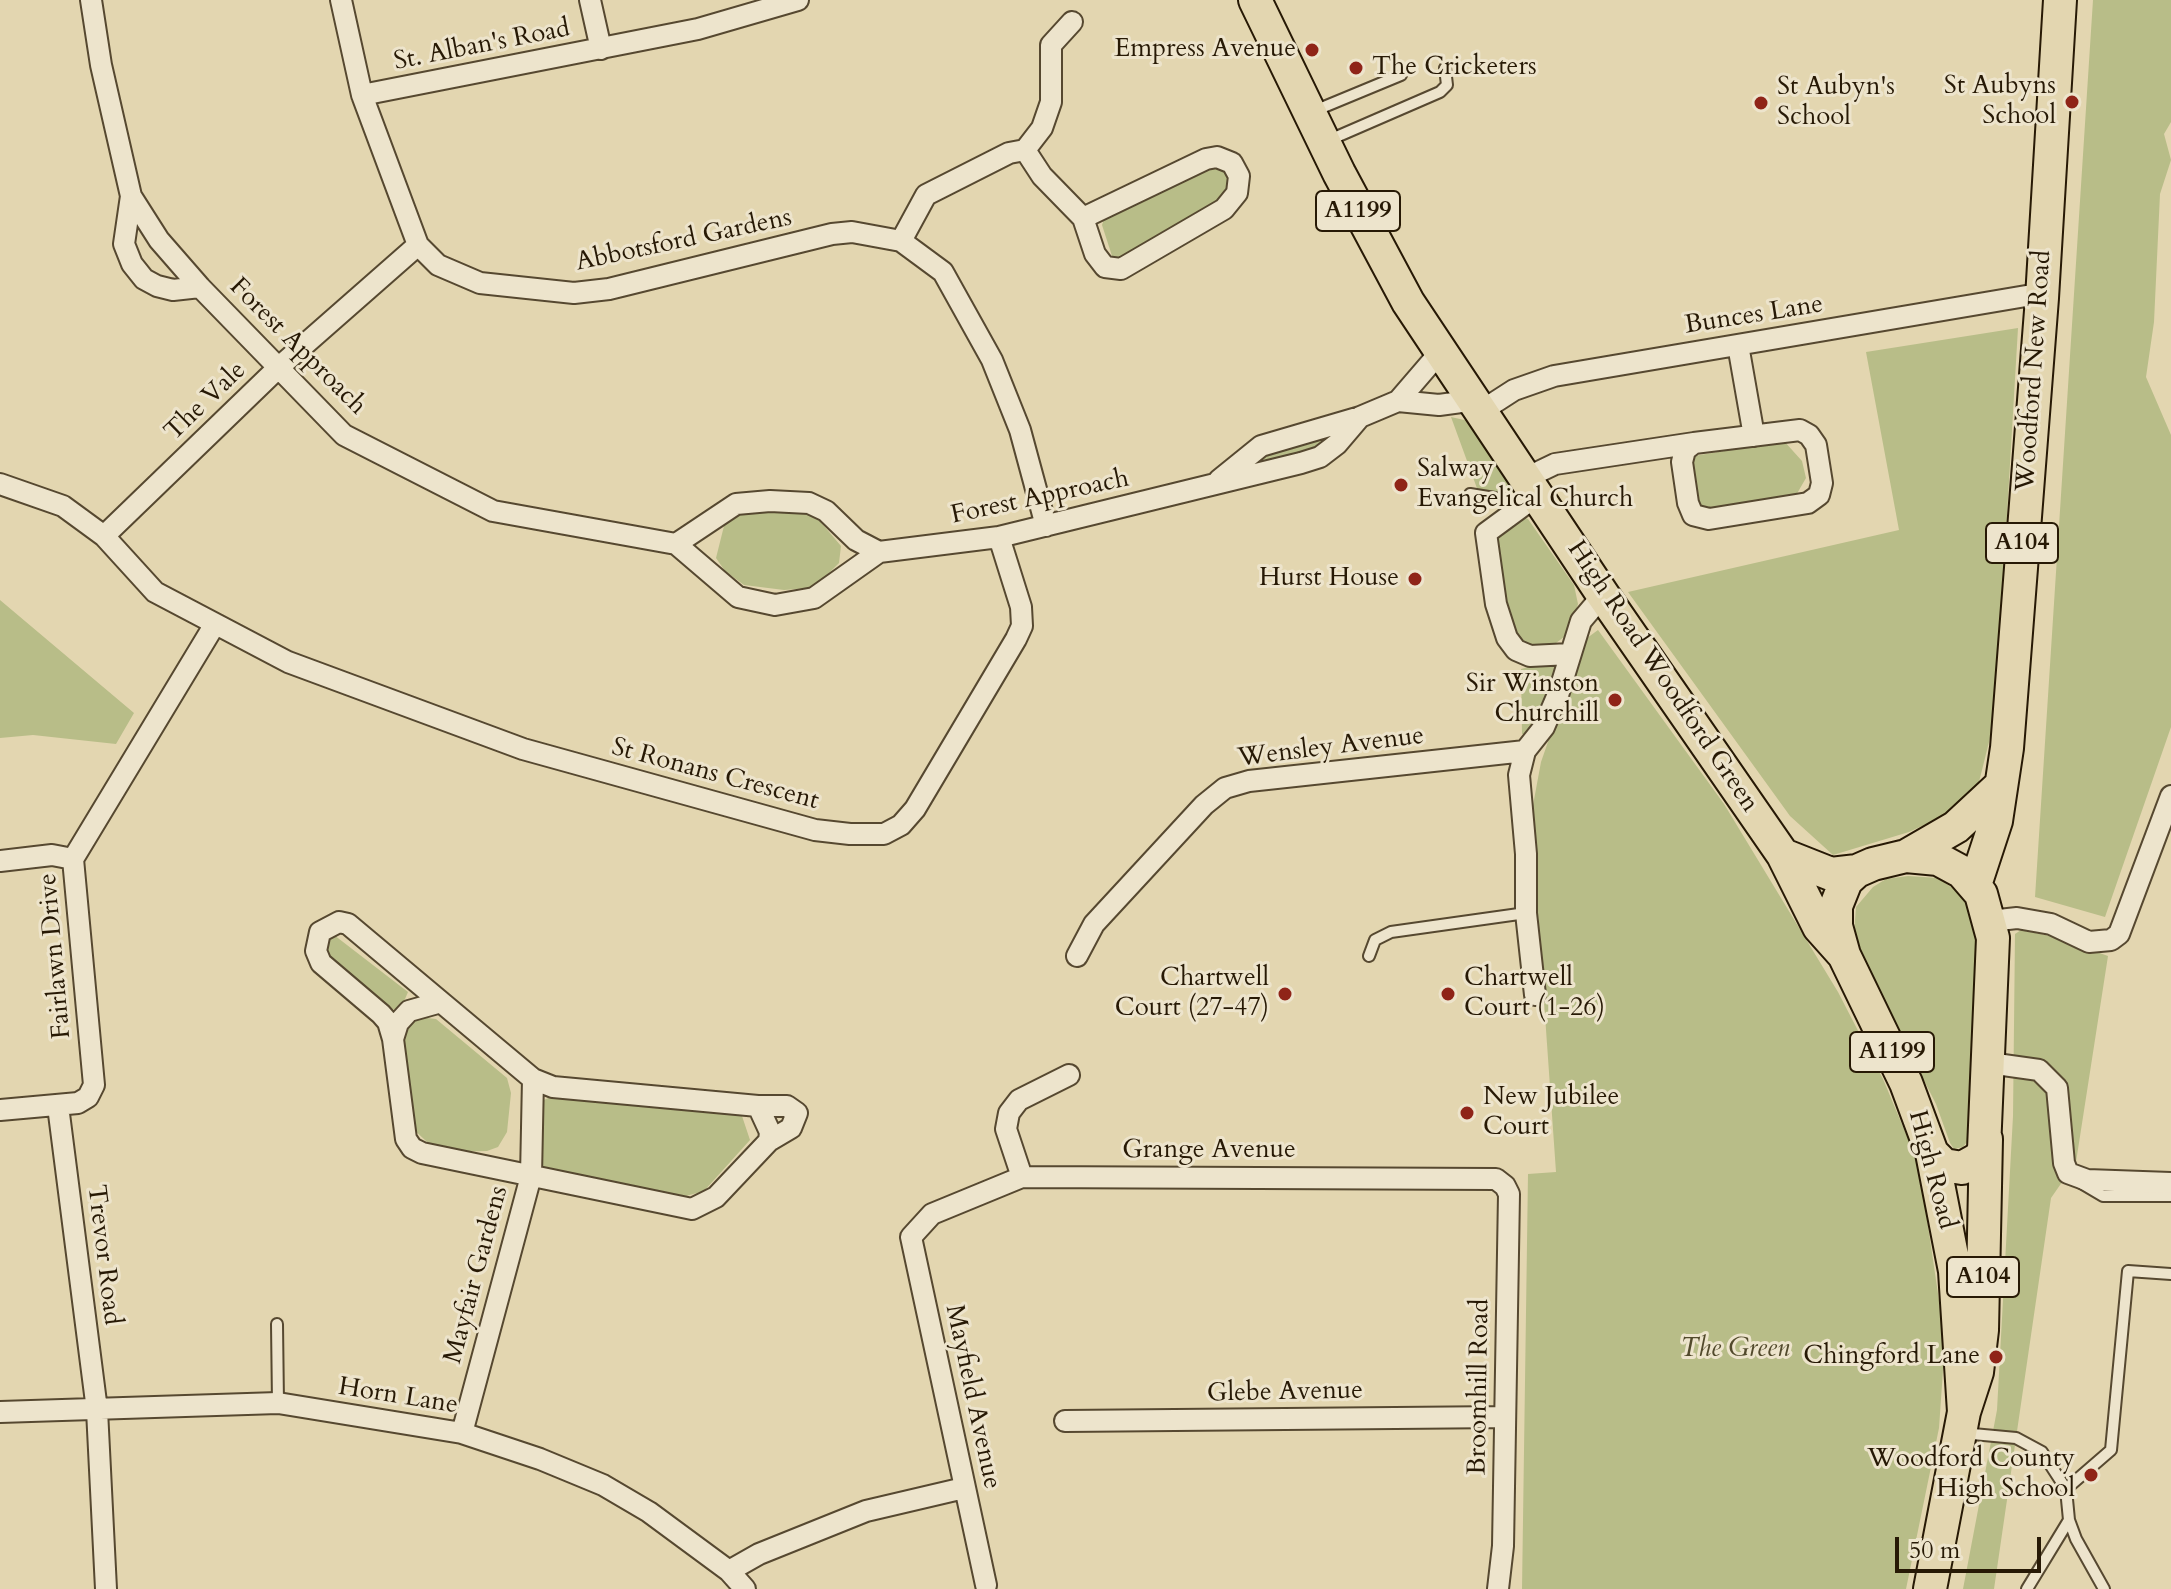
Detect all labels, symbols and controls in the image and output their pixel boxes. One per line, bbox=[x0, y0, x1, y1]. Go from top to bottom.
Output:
street label: St. Alban's Road bbox=[391, 14, 573, 78]
place label: Empress Avenue bbox=[1114, 34, 1296, 66]
marker: Empress Avenue bbox=[1303, 41, 1321, 59]
place label: The Cricketers bbox=[1372, 52, 1537, 84]
marker: The Cricketers bbox=[1347, 59, 1365, 77]
place label: St Aubyns School bbox=[1944, 71, 2056, 132]
place label: St Aubyn's School bbox=[1777, 72, 1895, 134]
marker: St Aubyns School bbox=[2063, 93, 2081, 111]
marker: St Aubyn's School bbox=[1752, 94, 1770, 112]
road number: A1199 bbox=[1316, 191, 1400, 231]
street label: Abbotsford Gardens bbox=[573, 203, 795, 279]
street label: Woodford New Road bbox=[2011, 249, 2059, 493]
street label: Forest Approach bbox=[222, 272, 372, 422]
street label: Bunces Lane bbox=[1683, 290, 1825, 342]
street label: The Vale bbox=[159, 356, 253, 448]
place label: Salway Evangelical Church bbox=[1417, 454, 1633, 516]
street label: Forest Approach bbox=[948, 464, 1132, 532]
marker: Salway Evangelical Church bbox=[1392, 476, 1410, 494]
road number: A104 bbox=[1986, 523, 2058, 563]
street label: High Road Woodford Green bbox=[1559, 535, 1765, 819]
place label: Hurst House bbox=[1259, 563, 1399, 595]
marker: Hurst House bbox=[1406, 570, 1424, 588]
place label: Sir Winston Churchill bbox=[1466, 669, 1599, 730]
marker: Sir Winston Churchill bbox=[1606, 691, 1624, 709]
street label: Wensley Avenue bbox=[1236, 721, 1426, 775]
street label: St Ronans Crescent bbox=[608, 732, 822, 818]
street label: Fairlawn Drive bbox=[33, 872, 79, 1040]
place label: Chartwell Court (27-47) bbox=[1115, 963, 1269, 1024]
place label: Chartwell Court (1-26) bbox=[1464, 963, 1605, 1024]
marker: Chartwell Court (27-47) bbox=[1276, 985, 1294, 1003]
marker: Chartwell Court (1-26) bbox=[1439, 985, 1457, 1003]
road number: A1199 bbox=[1850, 1032, 1934, 1072]
place label: New Jubilee Court bbox=[1483, 1082, 1619, 1144]
marker: New Jubilee Court bbox=[1458, 1104, 1476, 1122]
street label: High Road bbox=[1900, 1107, 1962, 1233]
street label: Grange Avenue bbox=[1122, 1135, 1296, 1167]
street label: Trevor Road bbox=[79, 1183, 127, 1327]
street label: Mayfair Gardens bbox=[438, 1183, 516, 1367]
road number: A104 bbox=[1947, 1257, 2019, 1297]
street label: Broomhill Road bbox=[1463, 1299, 1497, 1475]
street label: Mayfield Avenue bbox=[937, 1302, 1007, 1492]
park label: The Green bbox=[1680, 1334, 1790, 1366]
place label: Chingford Lane bbox=[1803, 1341, 1980, 1373]
marker: Chingford Lane bbox=[1987, 1348, 2005, 1366]
street label: Horn Lane bbox=[336, 1372, 460, 1422]
street label: Glebe Avenue bbox=[1207, 1376, 1363, 1410]
place label: Woodford County High School bbox=[1867, 1444, 2075, 1506]
marker: Woodford County High School bbox=[2082, 1466, 2100, 1484]
scale bar bbox=[1899, 1521, 2045, 1571]
text: 50 m bbox=[1909, 1534, 1960, 1567]

